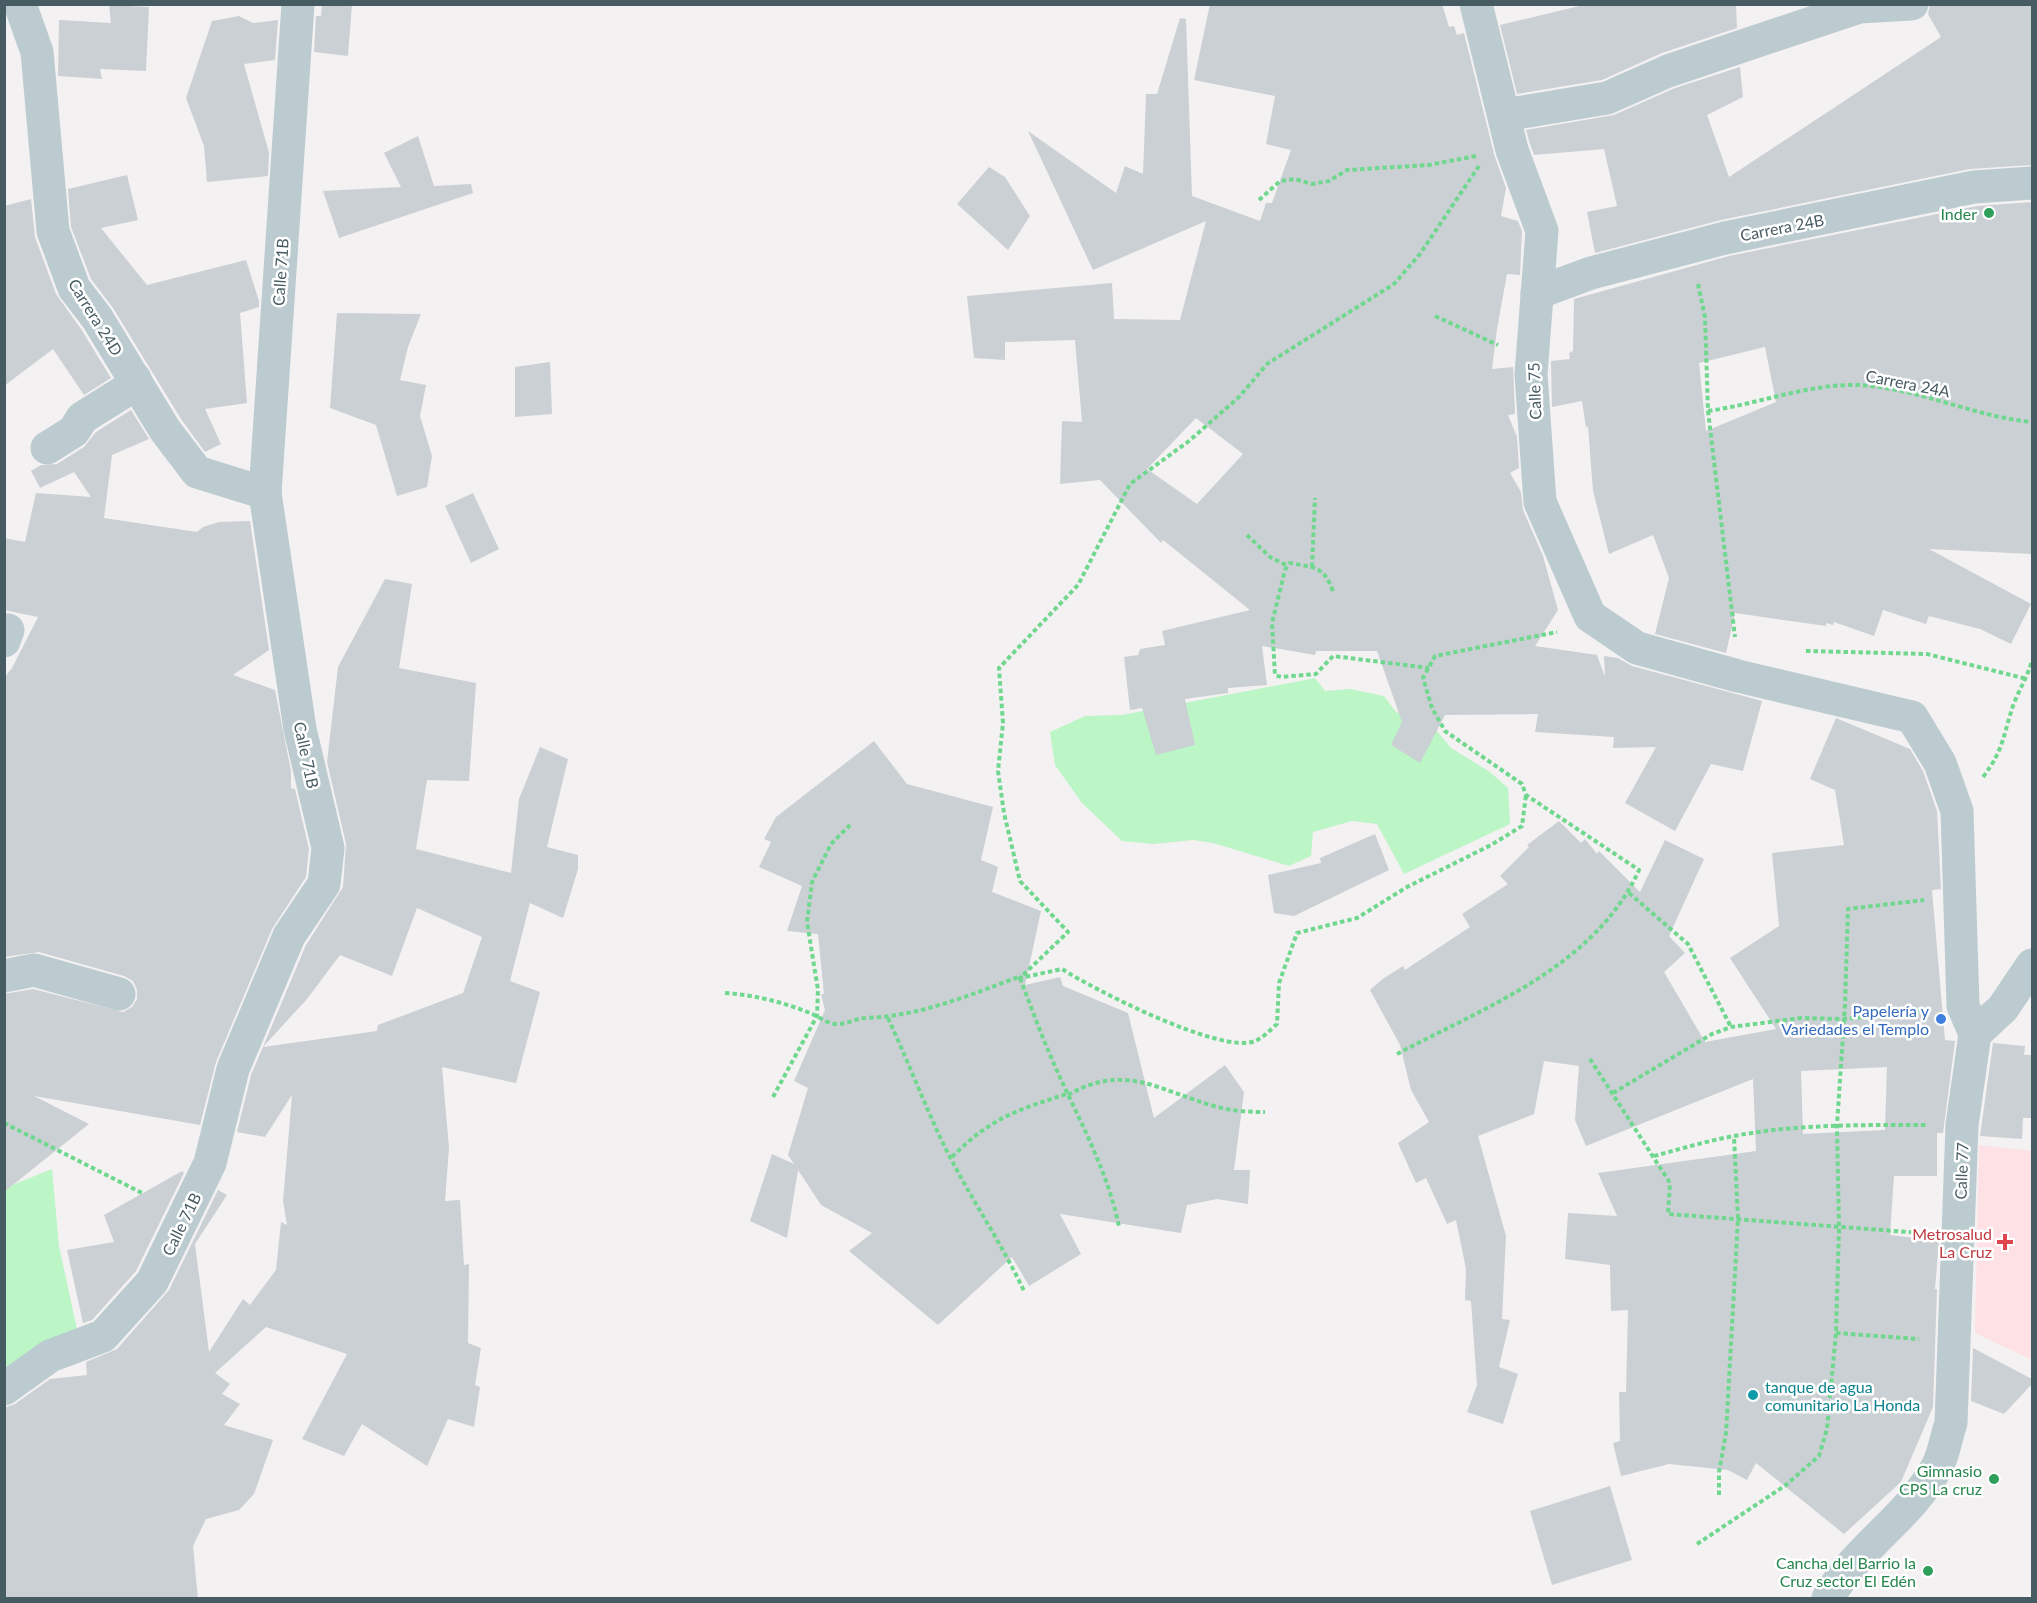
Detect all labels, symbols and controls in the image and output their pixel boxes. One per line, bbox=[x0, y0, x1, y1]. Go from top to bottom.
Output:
place label: Inder bbox=[1940, 204, 1977, 223]
marker: Inder bbox=[1982, 206, 1996, 220]
street label: Carrera 24B bbox=[1738, 210, 1826, 244]
street label: Calle 71B bbox=[268, 238, 292, 306]
street label: Carrera 24D bbox=[65, 275, 127, 359]
street label: Calle 75 bbox=[1524, 362, 1544, 420]
street label: Carrera 24A bbox=[1864, 366, 1952, 401]
street label: Calle 71B bbox=[291, 720, 323, 790]
place label: Papelería y Variedades el Templo bbox=[1781, 1001, 1930, 1038]
marker: Papelería y Variedades el Templo bbox=[1934, 1012, 1948, 1026]
street label: Calle 77 bbox=[1951, 1142, 1971, 1200]
street label: Calle 71B bbox=[158, 1189, 204, 1259]
place label: Metrosalud La Cruz bbox=[1912, 1224, 1992, 1261]
marker: Metrosalud La Cruz bbox=[1996, 1233, 2014, 1251]
place label: tanque de agua comunitario La Honda bbox=[1765, 1377, 1920, 1414]
marker: tanque de agua comunitario La Honda bbox=[1746, 1388, 1760, 1402]
place label: Gimnasio CPS La cruz bbox=[1899, 1461, 1982, 1498]
marker: Gimnasio CPS La cruz bbox=[1987, 1472, 2001, 1486]
place label: Cancha del Barrio la Cruz sector El Edén bbox=[1776, 1553, 1916, 1590]
marker: Cancha del Barrio la Cruz sector El Edén bbox=[1921, 1564, 1935, 1578]

